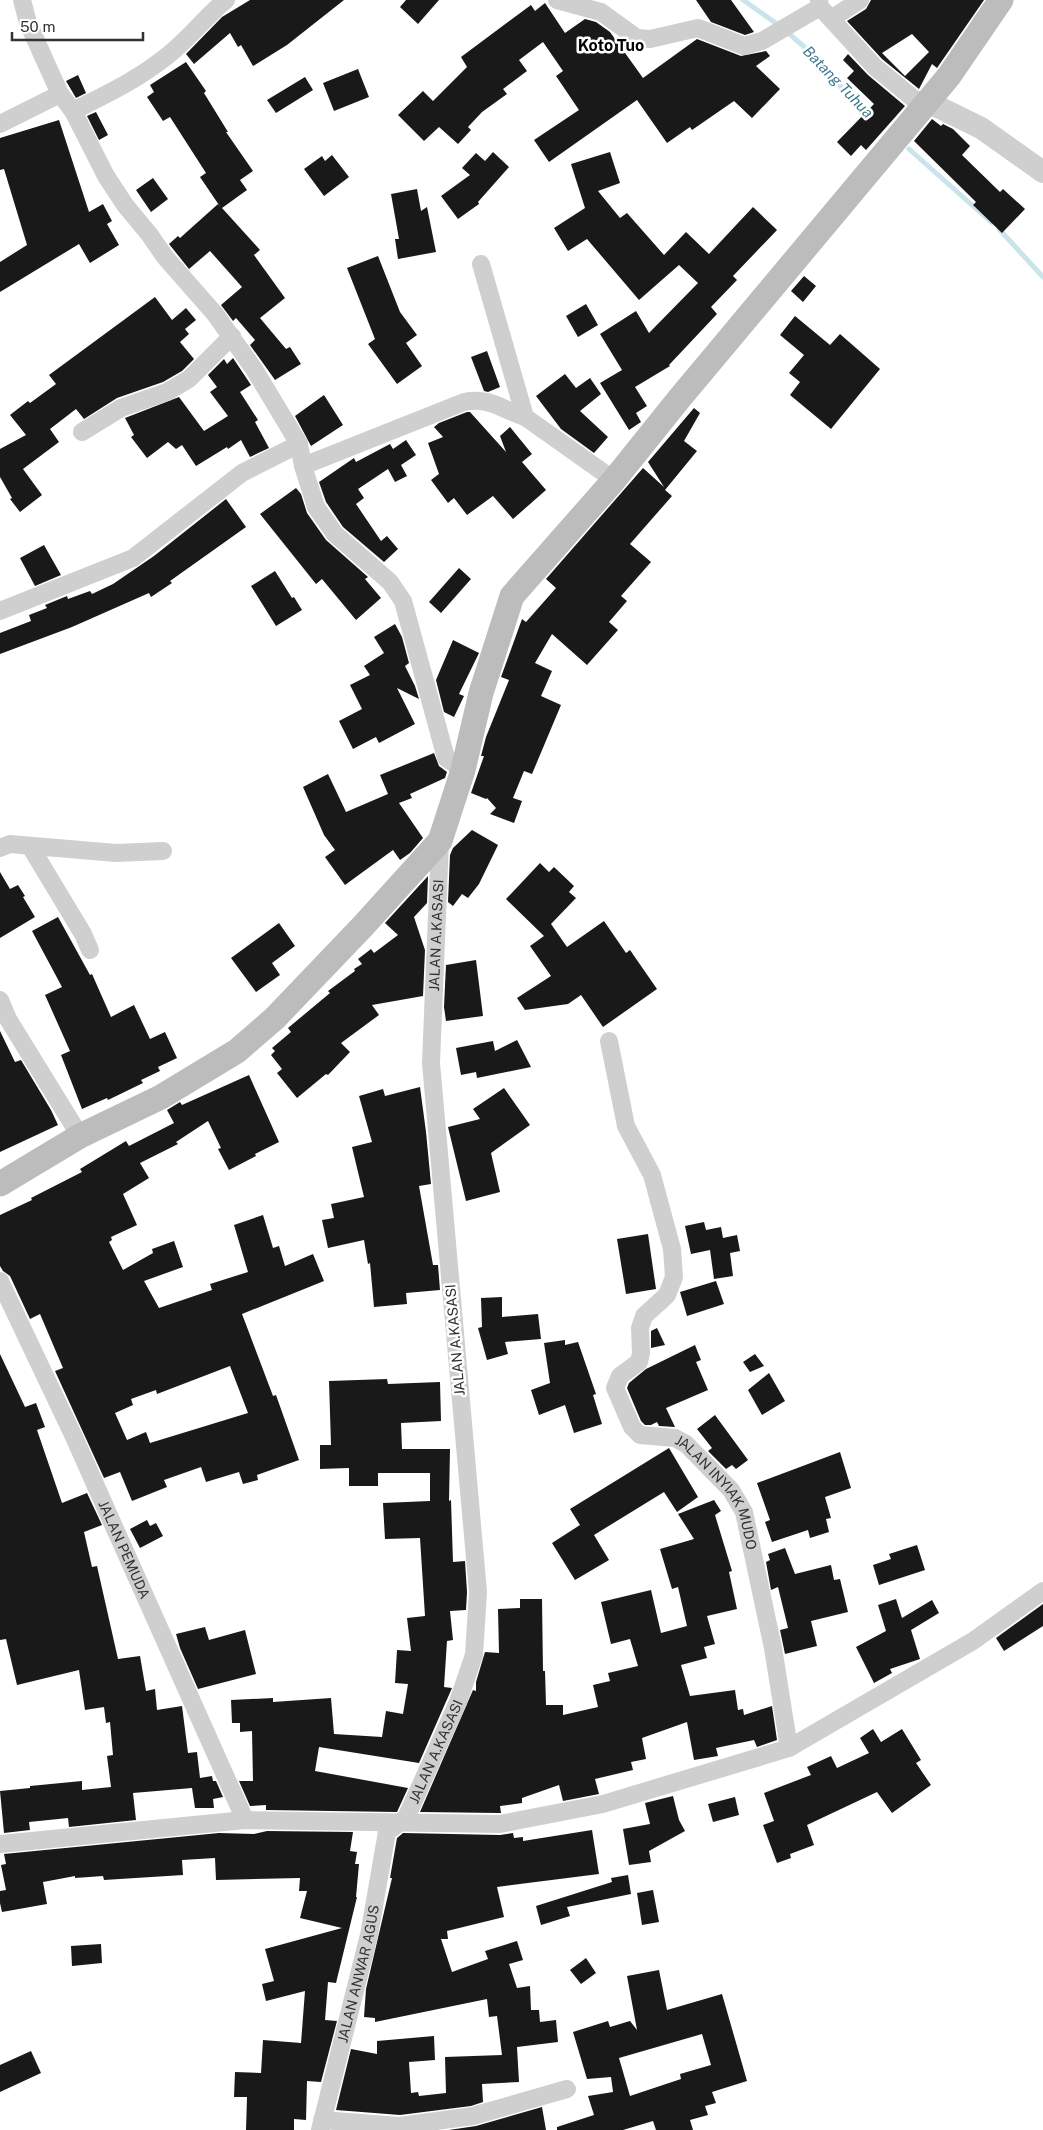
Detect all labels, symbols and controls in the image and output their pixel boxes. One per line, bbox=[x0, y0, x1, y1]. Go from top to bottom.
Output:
scale bar bbox=[12, 10, 144, 42]
text: 50 m bbox=[20, 18, 55, 35]
district label: Koto Tuo bbox=[578, 36, 644, 55]
water label: Batang Tuhua bbox=[800, 42, 877, 121]
street label: JALAN A.KASASI bbox=[426, 879, 446, 992]
street label: JALAN A.KASASI bbox=[442, 1284, 468, 1396]
street label: JALAN INYIAK MUDO bbox=[673, 1432, 760, 1551]
street label: JALAN PEMUDA bbox=[95, 1498, 153, 1601]
street label: JALAN A.KASASI bbox=[406, 1697, 466, 1806]
street label: JALAN ANWAR AGUS bbox=[334, 1904, 382, 2044]

